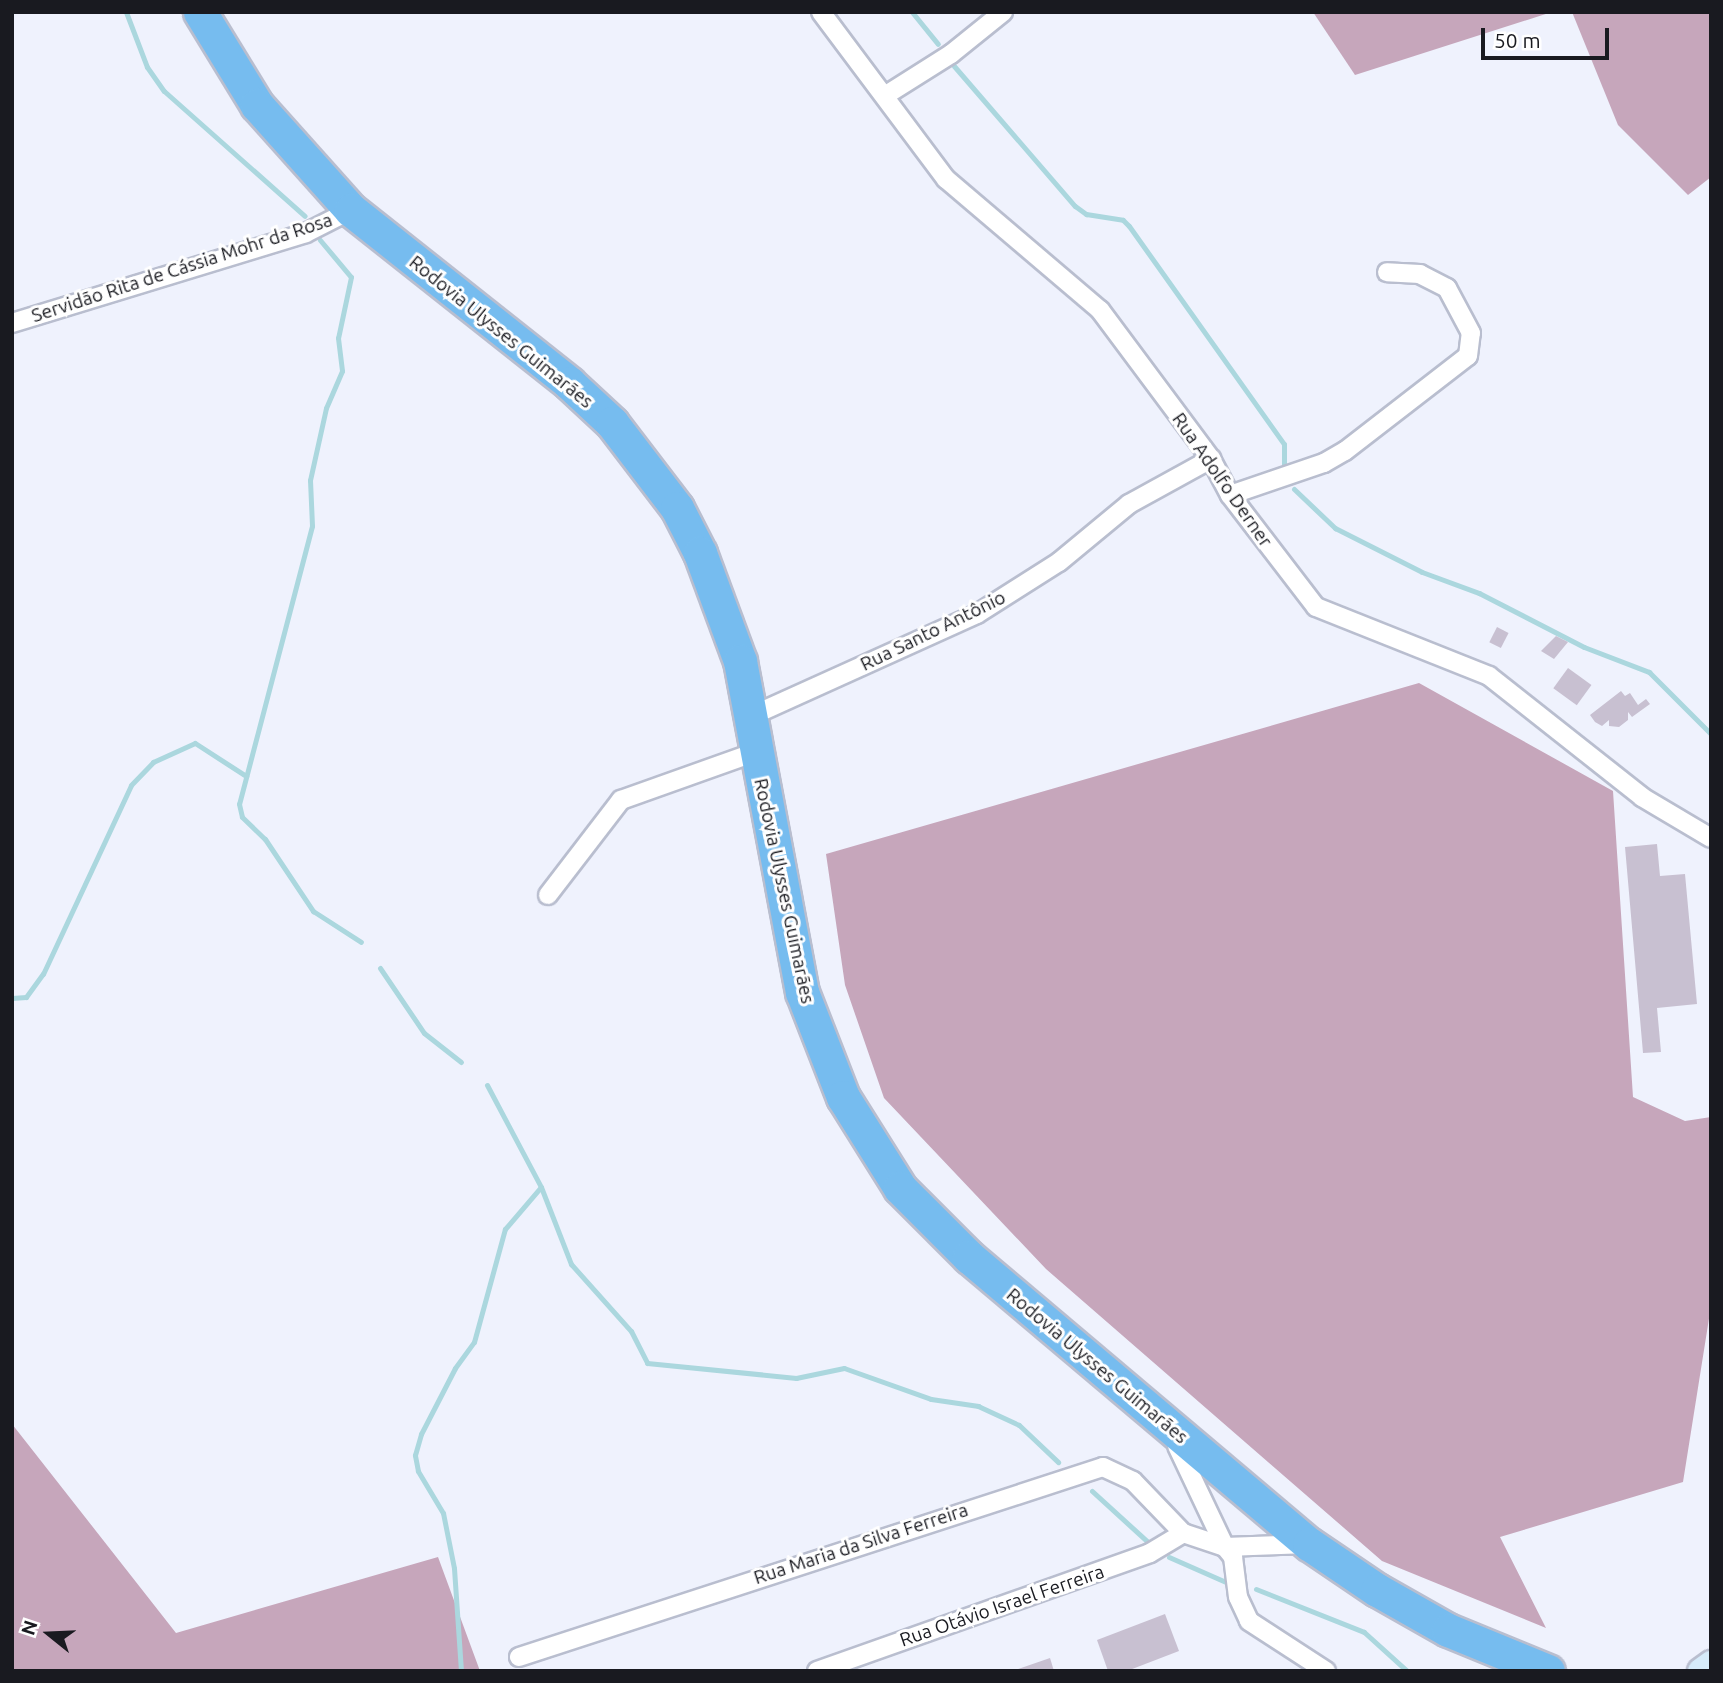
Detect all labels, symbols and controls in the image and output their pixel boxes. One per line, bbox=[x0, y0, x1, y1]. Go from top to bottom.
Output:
scale bar bbox=[1485, 14, 1613, 58]
text: 50 m bbox=[1494, 28, 1541, 52]
street label: Servidão Rita de Cássia Mohr da Rosa bbox=[29, 208, 335, 328]
street label: Rodovia Ulysses Guimarães bbox=[405, 251, 597, 413]
street label: Rua Adolfo Derner bbox=[1167, 408, 1277, 552]
street label: Rua Santo Antônio bbox=[857, 586, 1009, 676]
street label: Rodovia Ulysses Guimarães bbox=[749, 776, 819, 1006]
street label: Rodovia Ulysses Guimarães bbox=[1002, 1283, 1192, 1449]
street label: Rua Maria da Silva Ferreira bbox=[751, 1499, 971, 1589]
street label: Rua Otávio Israel Ferreira bbox=[897, 1560, 1107, 1652]
north arrow bbox=[14, 1599, 84, 1669]
text: N bbox=[16, 1617, 42, 1638]

